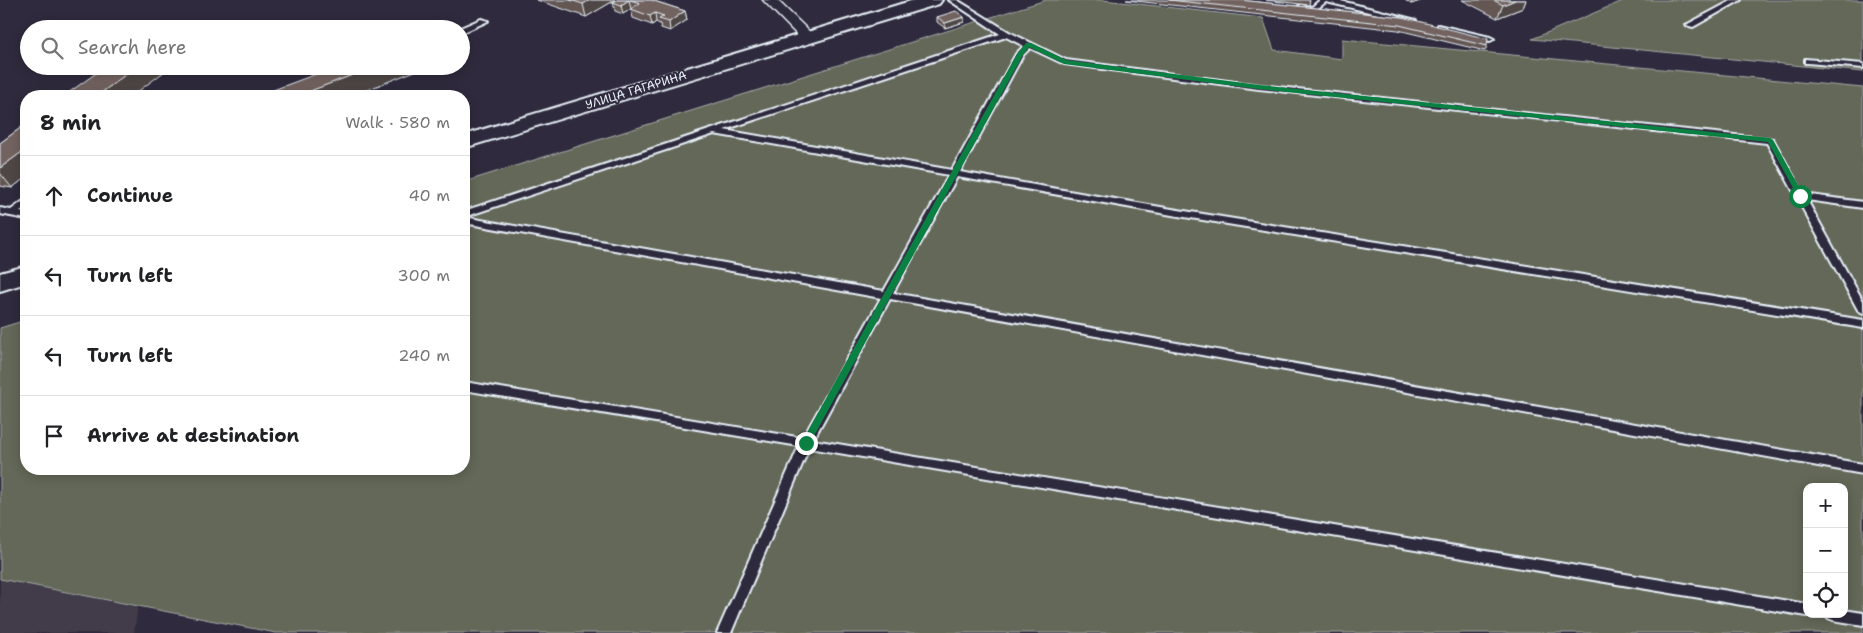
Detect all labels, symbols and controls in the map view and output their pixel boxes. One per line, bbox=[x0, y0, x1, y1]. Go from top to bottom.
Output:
search box bbox=[20, 20, 470, 75]
icon: search bbox=[38, 34, 66, 62]
text: Search here bbox=[78, 35, 187, 60]
street label: УЛИЦА ГАГАРИНА bbox=[584, 67, 689, 113]
text: 8 min bbox=[40, 109, 101, 137]
text: Walk · 580 m bbox=[345, 112, 450, 133]
icon: ahead bbox=[40, 182, 68, 210]
text: Continue bbox=[87, 183, 173, 208]
text: 40 m bbox=[408, 185, 450, 206]
route start bbox=[1789, 185, 1812, 208]
icon: left bbox=[40, 262, 68, 290]
text: Turn left bbox=[87, 263, 173, 288]
text: 300 m bbox=[398, 265, 450, 286]
icon: left bbox=[40, 342, 68, 370]
text: Turn left bbox=[87, 343, 173, 368]
text: 240 m bbox=[398, 345, 450, 366]
icon: arrive bbox=[40, 422, 68, 450]
text: Arrive at destination bbox=[87, 423, 299, 448]
route end bbox=[795, 432, 818, 455]
map controls bbox=[1803, 483, 1848, 618]
button: + bbox=[1803, 483, 1848, 528]
button: − bbox=[1803, 528, 1848, 573]
button: locate bbox=[1803, 573, 1848, 618]

